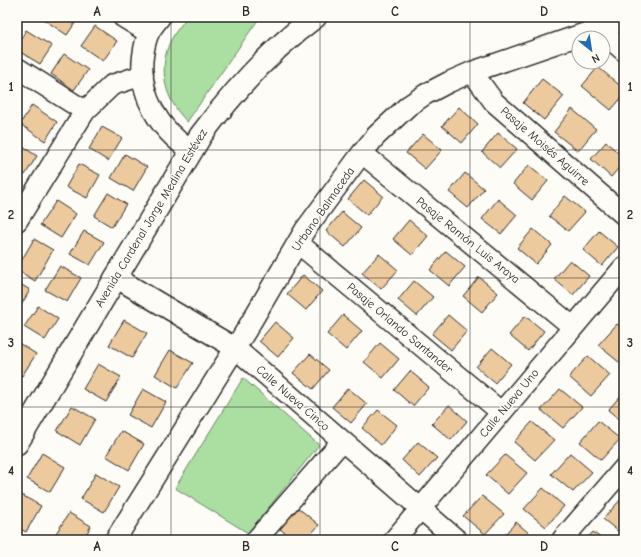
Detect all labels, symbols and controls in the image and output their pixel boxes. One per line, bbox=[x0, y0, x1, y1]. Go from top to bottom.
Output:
text: A bbox=[93, 4, 101, 19]
text: B bbox=[242, 4, 250, 19]
text: C bbox=[391, 4, 399, 19]
text: D bbox=[540, 4, 548, 19]
north arrow bbox=[571, 30, 611, 70]
text: N bbox=[589, 51, 602, 66]
text: 1 bbox=[8, 79, 14, 94]
text: 1 bbox=[627, 79, 633, 94]
street label: Pasaje Moisés Aguirre bbox=[498, 104, 592, 188]
street label: Avenida Cardenal Jorge Medina Estévez bbox=[92, 126, 210, 310]
street label: Urbano Balmaceda bbox=[289, 164, 357, 254]
street label: Pasaje Ramón Luis Araya bbox=[413, 194, 523, 286]
text: 2 bbox=[8, 207, 14, 222]
text: 2 bbox=[627, 207, 633, 222]
street label: Pasaje Orlando Santander bbox=[344, 280, 456, 376]
text: 3 bbox=[8, 335, 14, 350]
text: 3 bbox=[627, 335, 633, 350]
street label: Calle Nueva Cinco bbox=[253, 362, 333, 434]
street label: Calle Nueva Uno bbox=[476, 366, 542, 440]
text: 4 bbox=[8, 463, 14, 478]
text: 4 bbox=[627, 463, 633, 478]
text: A bbox=[93, 539, 101, 554]
text: B bbox=[242, 539, 250, 554]
text: C bbox=[391, 539, 399, 554]
text: D bbox=[540, 539, 548, 554]

